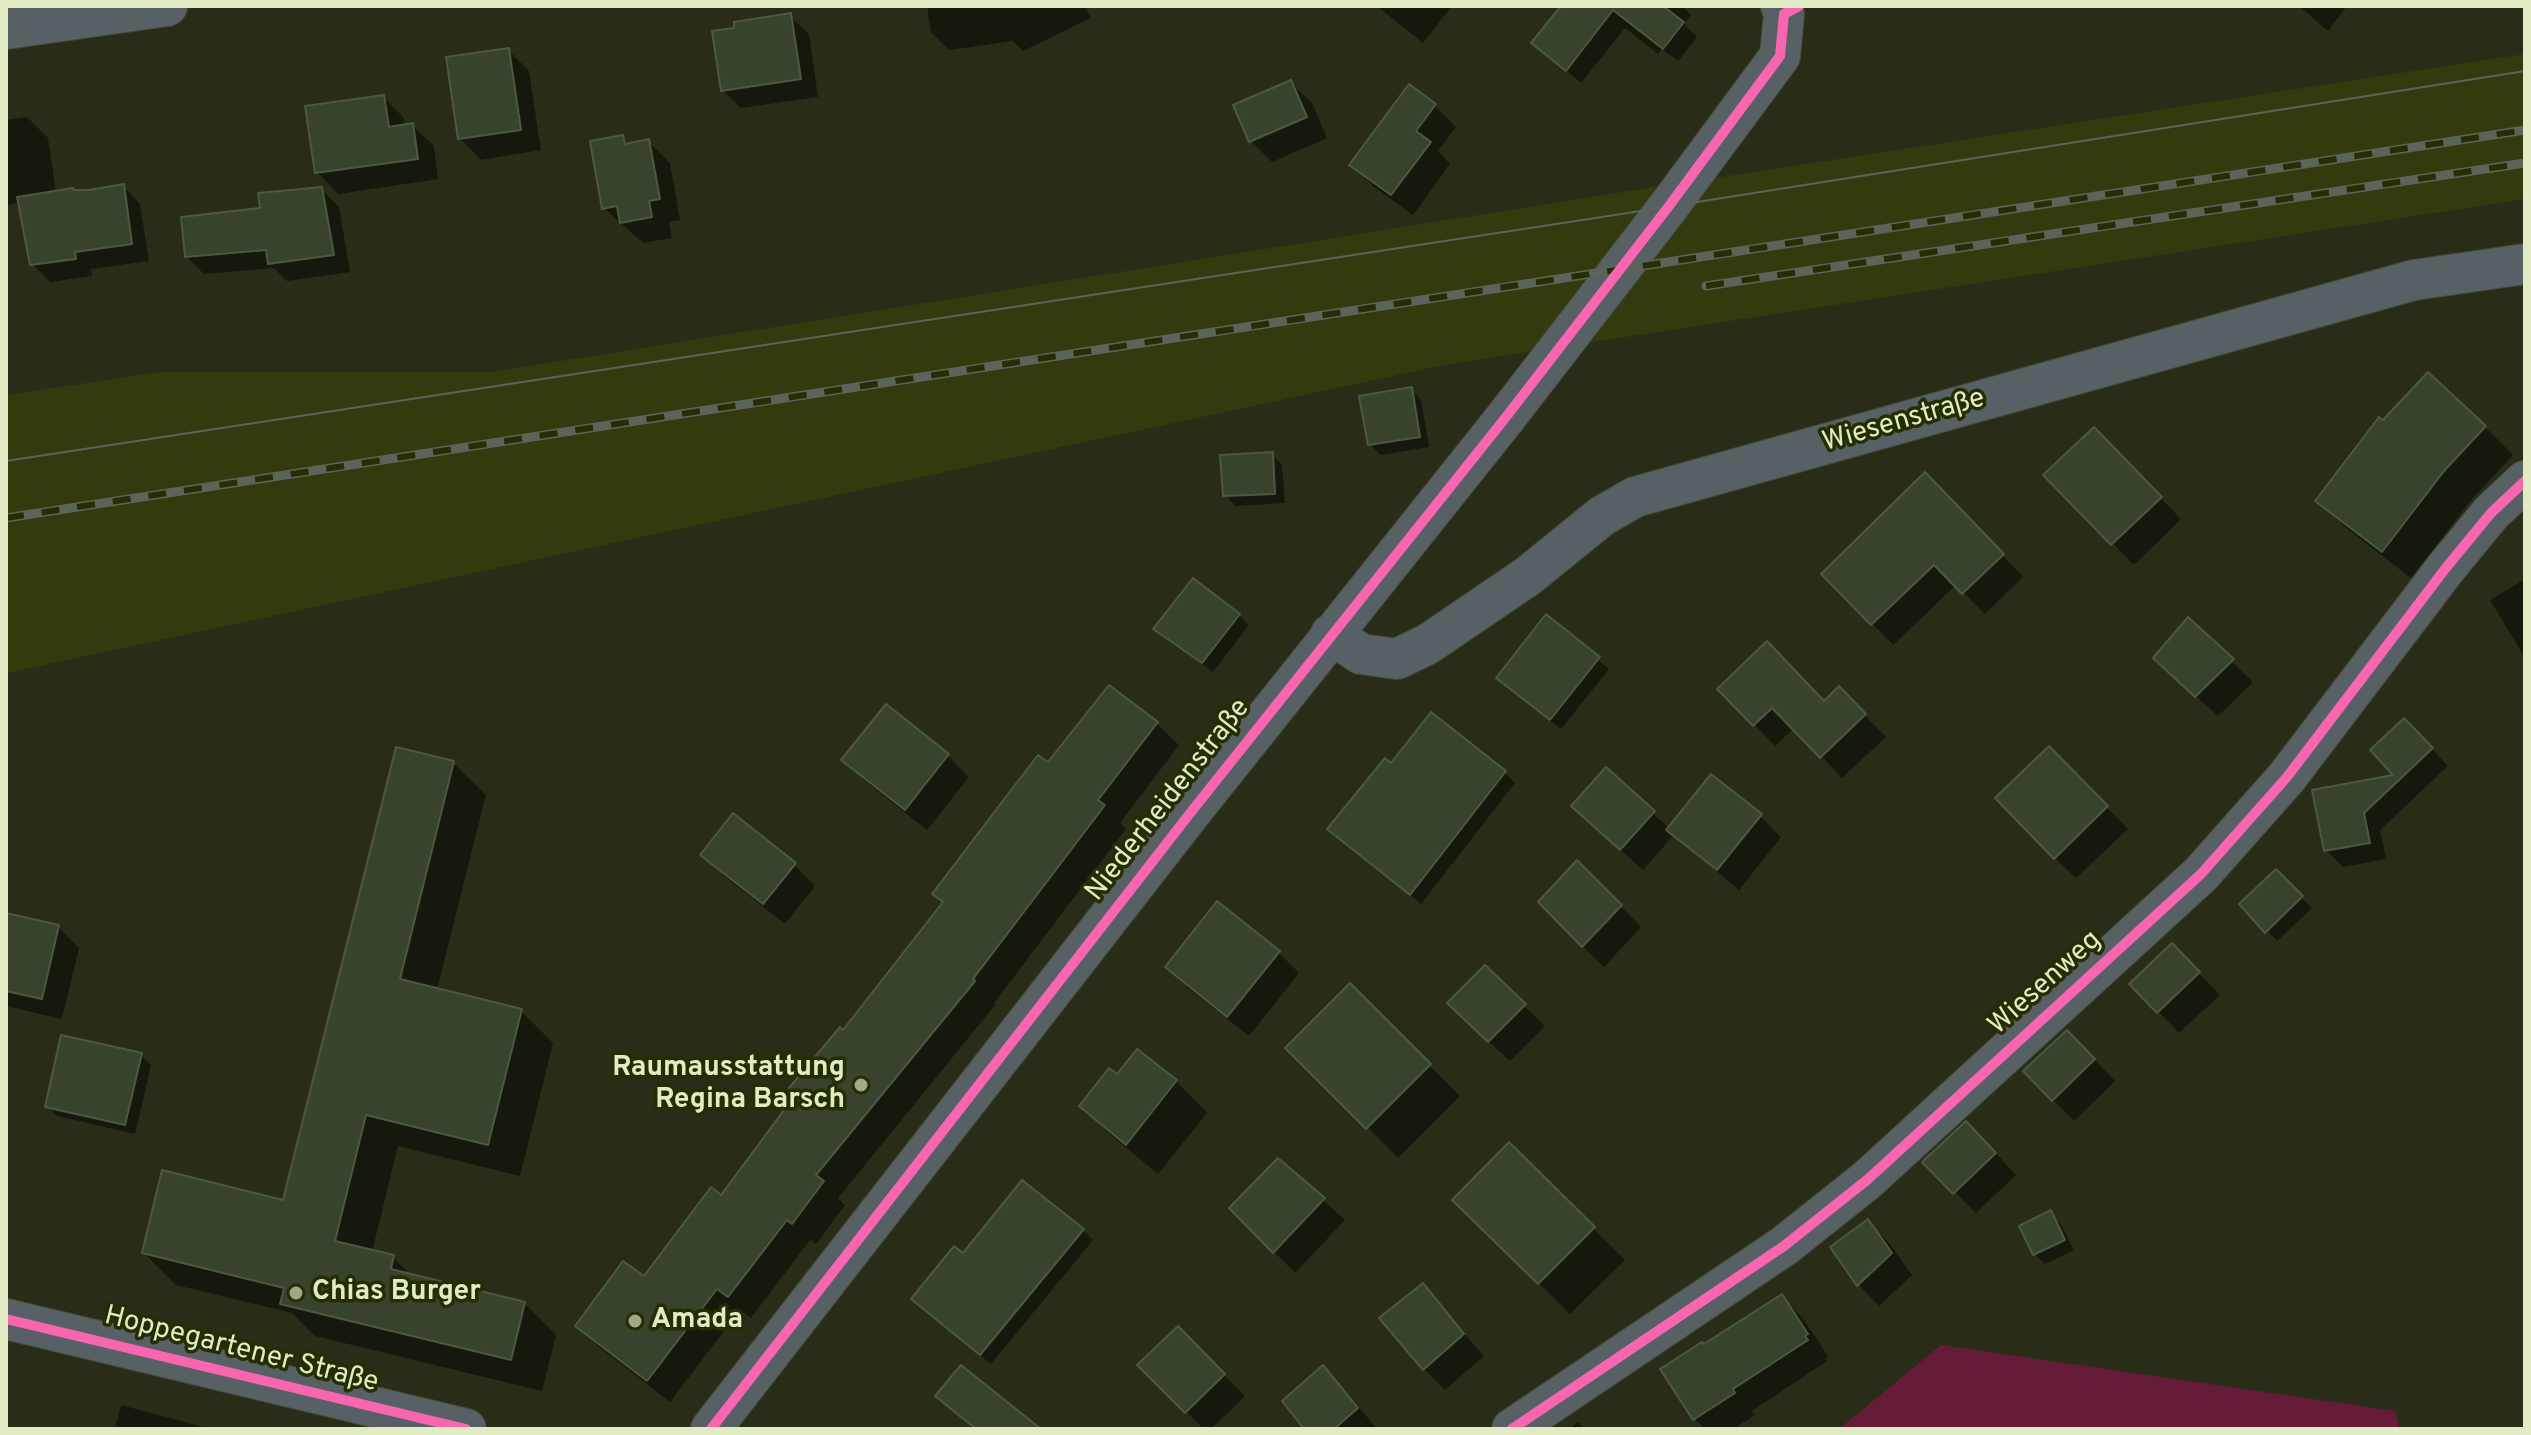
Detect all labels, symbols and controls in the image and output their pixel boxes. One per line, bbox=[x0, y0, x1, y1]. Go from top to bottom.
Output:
street label: Wiesenstraße bbox=[1819, 383, 1989, 461]
street label: Niederheidenstraße bbox=[1080, 693, 1258, 909]
street label: Wiesenweg bbox=[1983, 925, 2109, 1043]
place label: Raumausstattung Regina Barsch bbox=[612, 1052, 845, 1118]
marker: Raumausstattung Regina Barsch bbox=[852, 1076, 870, 1094]
place label: Chias Burger bbox=[312, 1276, 481, 1310]
marker: Chias Burger bbox=[287, 1284, 305, 1302]
street label: Hoppegartener Straße bbox=[101, 1301, 381, 1401]
place label: Amada bbox=[651, 1304, 743, 1338]
marker: Amada bbox=[626, 1312, 644, 1330]

